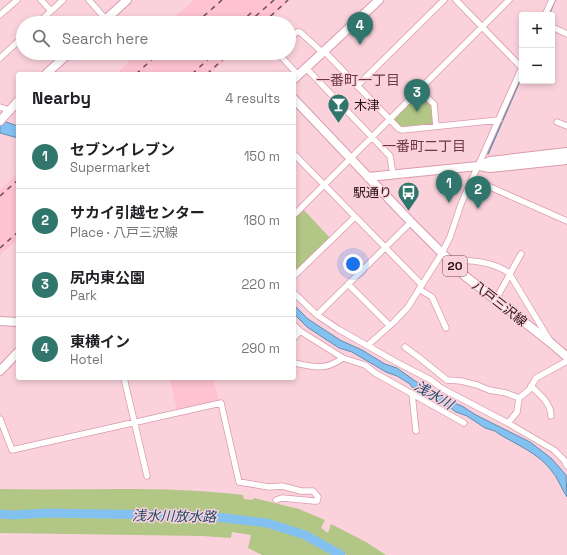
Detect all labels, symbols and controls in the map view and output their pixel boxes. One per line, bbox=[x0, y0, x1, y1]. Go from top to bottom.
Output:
pin: 4 bbox=[347, 12, 373, 45]
map controls bbox=[519, 12, 555, 84]
button: + bbox=[519, 12, 555, 48]
search box bbox=[16, 16, 296, 60]
icon: search bbox=[30, 27, 52, 49]
text: Search here bbox=[62, 29, 148, 48]
button: − bbox=[519, 48, 555, 84]
district label: 一番町一丁目 bbox=[316, 71, 400, 89]
pin: 3 bbox=[404, 79, 430, 112]
text: Nearby bbox=[32, 87, 91, 109]
text: 4 results bbox=[225, 90, 280, 107]
bar icon: 木津 bbox=[326, 92, 352, 125]
place label: 木津 bbox=[354, 97, 380, 114]
district label: 一番町二丁目 bbox=[382, 137, 466, 155]
text: セブンイレブン bbox=[70, 140, 175, 159]
text: 1 bbox=[42, 148, 48, 165]
text: 150 m bbox=[244, 148, 280, 165]
text: Supermarket bbox=[70, 159, 151, 176]
pin: 1 bbox=[436, 170, 462, 203]
pin: 2 bbox=[465, 176, 491, 209]
bus stop icon: 駅通り bbox=[395, 179, 421, 212]
place label: 駅通り bbox=[353, 184, 392, 201]
text: サカイ引越センター bbox=[70, 203, 205, 222]
text: 2 bbox=[41, 212, 49, 229]
text: 180 m bbox=[244, 212, 280, 229]
text: Place · 八戸三沢線 bbox=[70, 224, 178, 241]
your location bbox=[343, 254, 363, 274]
road number: 20 bbox=[443, 256, 467, 276]
text: 尻内東公園 bbox=[70, 268, 145, 287]
text: 3 bbox=[41, 276, 49, 293]
text: 220 m bbox=[241, 276, 280, 293]
street label: 八戸三沢線 bbox=[469, 277, 531, 330]
text: Park bbox=[70, 287, 97, 304]
text: 東横イン bbox=[70, 332, 130, 351]
text: 4 bbox=[41, 340, 49, 357]
text: 290 m bbox=[241, 340, 280, 357]
text: Hotel bbox=[70, 351, 103, 368]
water label: 浅水川 bbox=[411, 377, 458, 414]
water label: 浅水川放水路 bbox=[132, 506, 217, 526]

